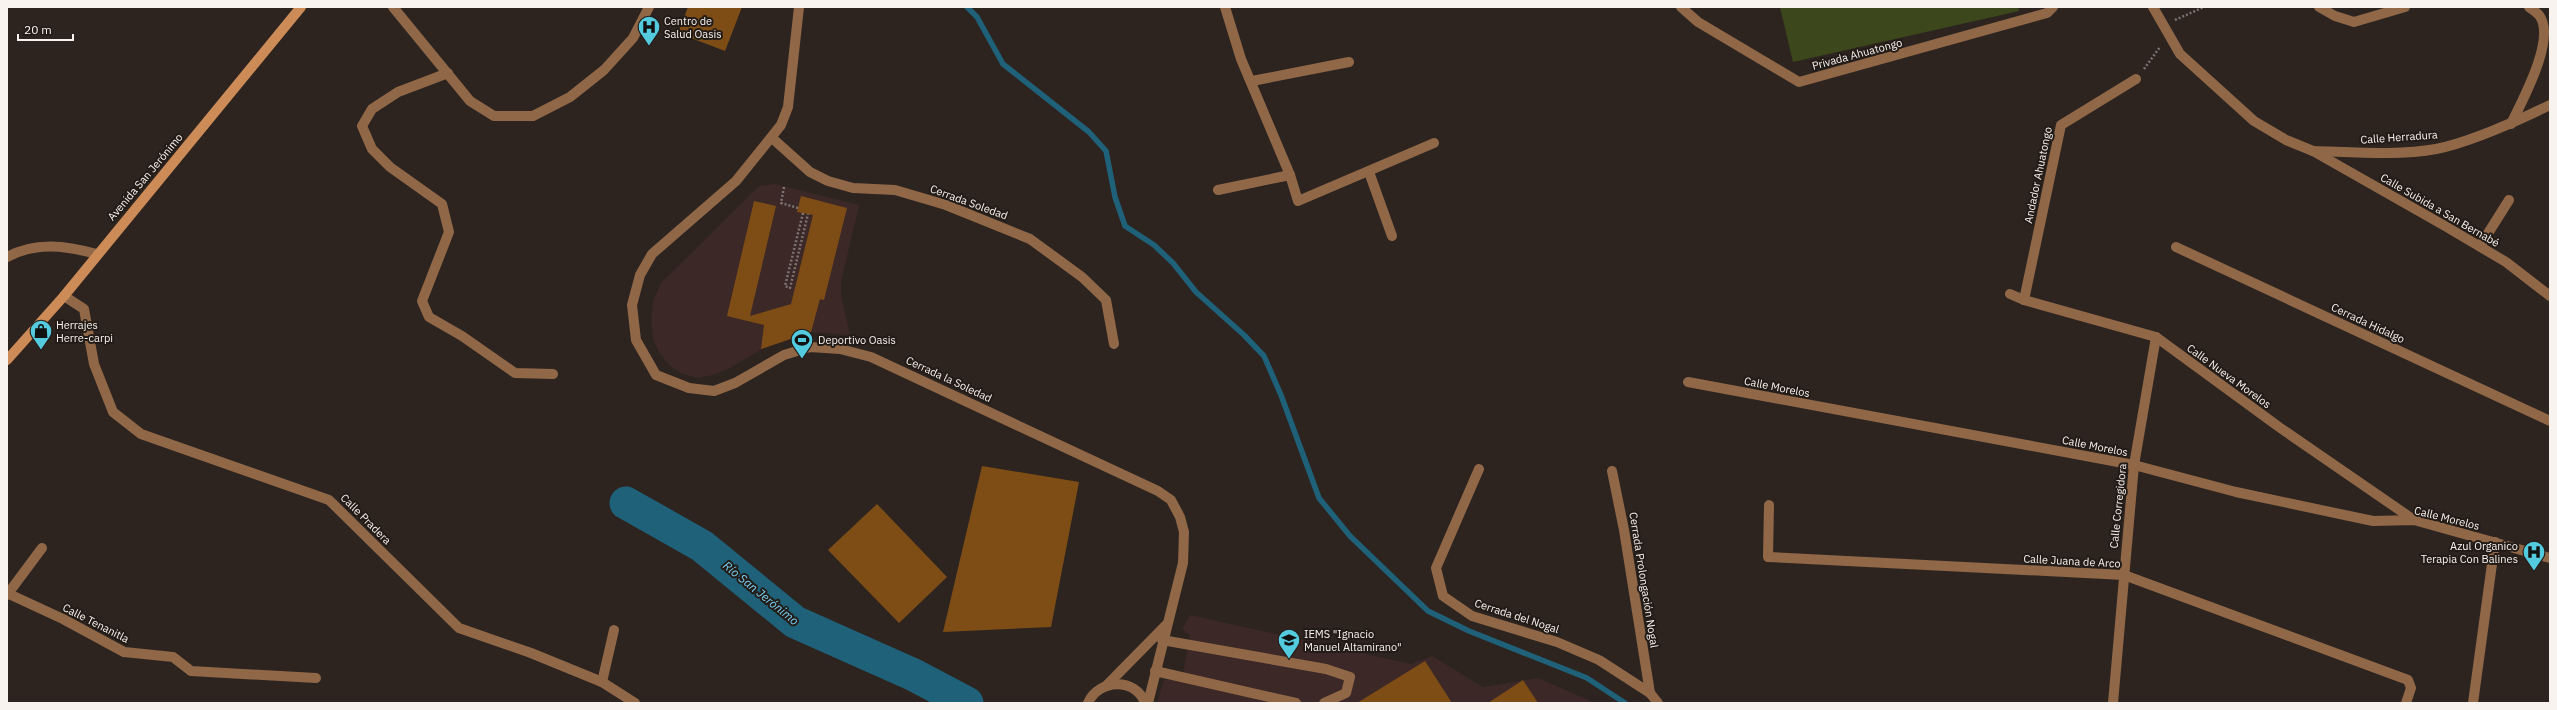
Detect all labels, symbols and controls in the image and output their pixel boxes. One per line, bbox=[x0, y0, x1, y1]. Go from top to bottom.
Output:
hospital icon: Centro de Salud Oasis bbox=[636, 14, 662, 47]
place label: Centro de Salud Oasis bbox=[664, 14, 722, 41]
scale bar bbox=[18, 16, 73, 42]
text: 20 m bbox=[24, 22, 52, 37]
street label: Privada Ahuatongo bbox=[1810, 35, 1904, 73]
street label: Andador Ahuatongo bbox=[2021, 125, 2055, 225]
street label: Calle Herradura bbox=[2360, 127, 2438, 147]
street label: Avenida San Jerónimo bbox=[104, 130, 186, 224]
street label: Calle Subida a San Bernabé bbox=[2378, 170, 2502, 250]
street label: Cerrada Soledad bbox=[928, 181, 1010, 223]
street label: Cerrada Hidalgo bbox=[2329, 300, 2407, 346]
shop icon: Herrajes Herre-carpi bbox=[28, 318, 54, 351]
place label: Herrajes Herre-carpi bbox=[56, 318, 113, 345]
sports icon: Deportivo Oasis bbox=[789, 327, 815, 360]
place label: Deportivo Oasis bbox=[818, 333, 896, 347]
street label: Calle Nueva Morelos bbox=[2184, 341, 2274, 411]
street label: Cerrada la Soledad bbox=[904, 353, 994, 405]
street label: Calle Morelos bbox=[1743, 374, 1811, 400]
street label: Calle Morelos bbox=[2061, 433, 2129, 459]
street label: Calle Corregidora bbox=[2107, 463, 2129, 549]
street label: Calle Pradera bbox=[338, 491, 394, 547]
street label: Calle Morelos bbox=[2413, 503, 2481, 533]
street label: Cerrada Prolongación Nogal bbox=[1626, 511, 1662, 649]
place label: Azul Organico Terapia Con Balines bbox=[2421, 539, 2518, 566]
hospital icon: Azul Organico Terapia Con Balines bbox=[2521, 539, 2547, 572]
street label: Calle Juana de Arco bbox=[2023, 551, 2121, 571]
water label: Río San Jerónimo bbox=[720, 558, 802, 628]
street label: Cerrada del Nogal bbox=[1473, 596, 1561, 636]
street label: Calle Tenanitla bbox=[60, 600, 132, 646]
school or university icon: IEMS "Ignacio Manuel Altamirano" bbox=[1276, 627, 1302, 660]
place label: IEMS "Ignacio Manuel Altamirano" bbox=[1304, 627, 1402, 654]

